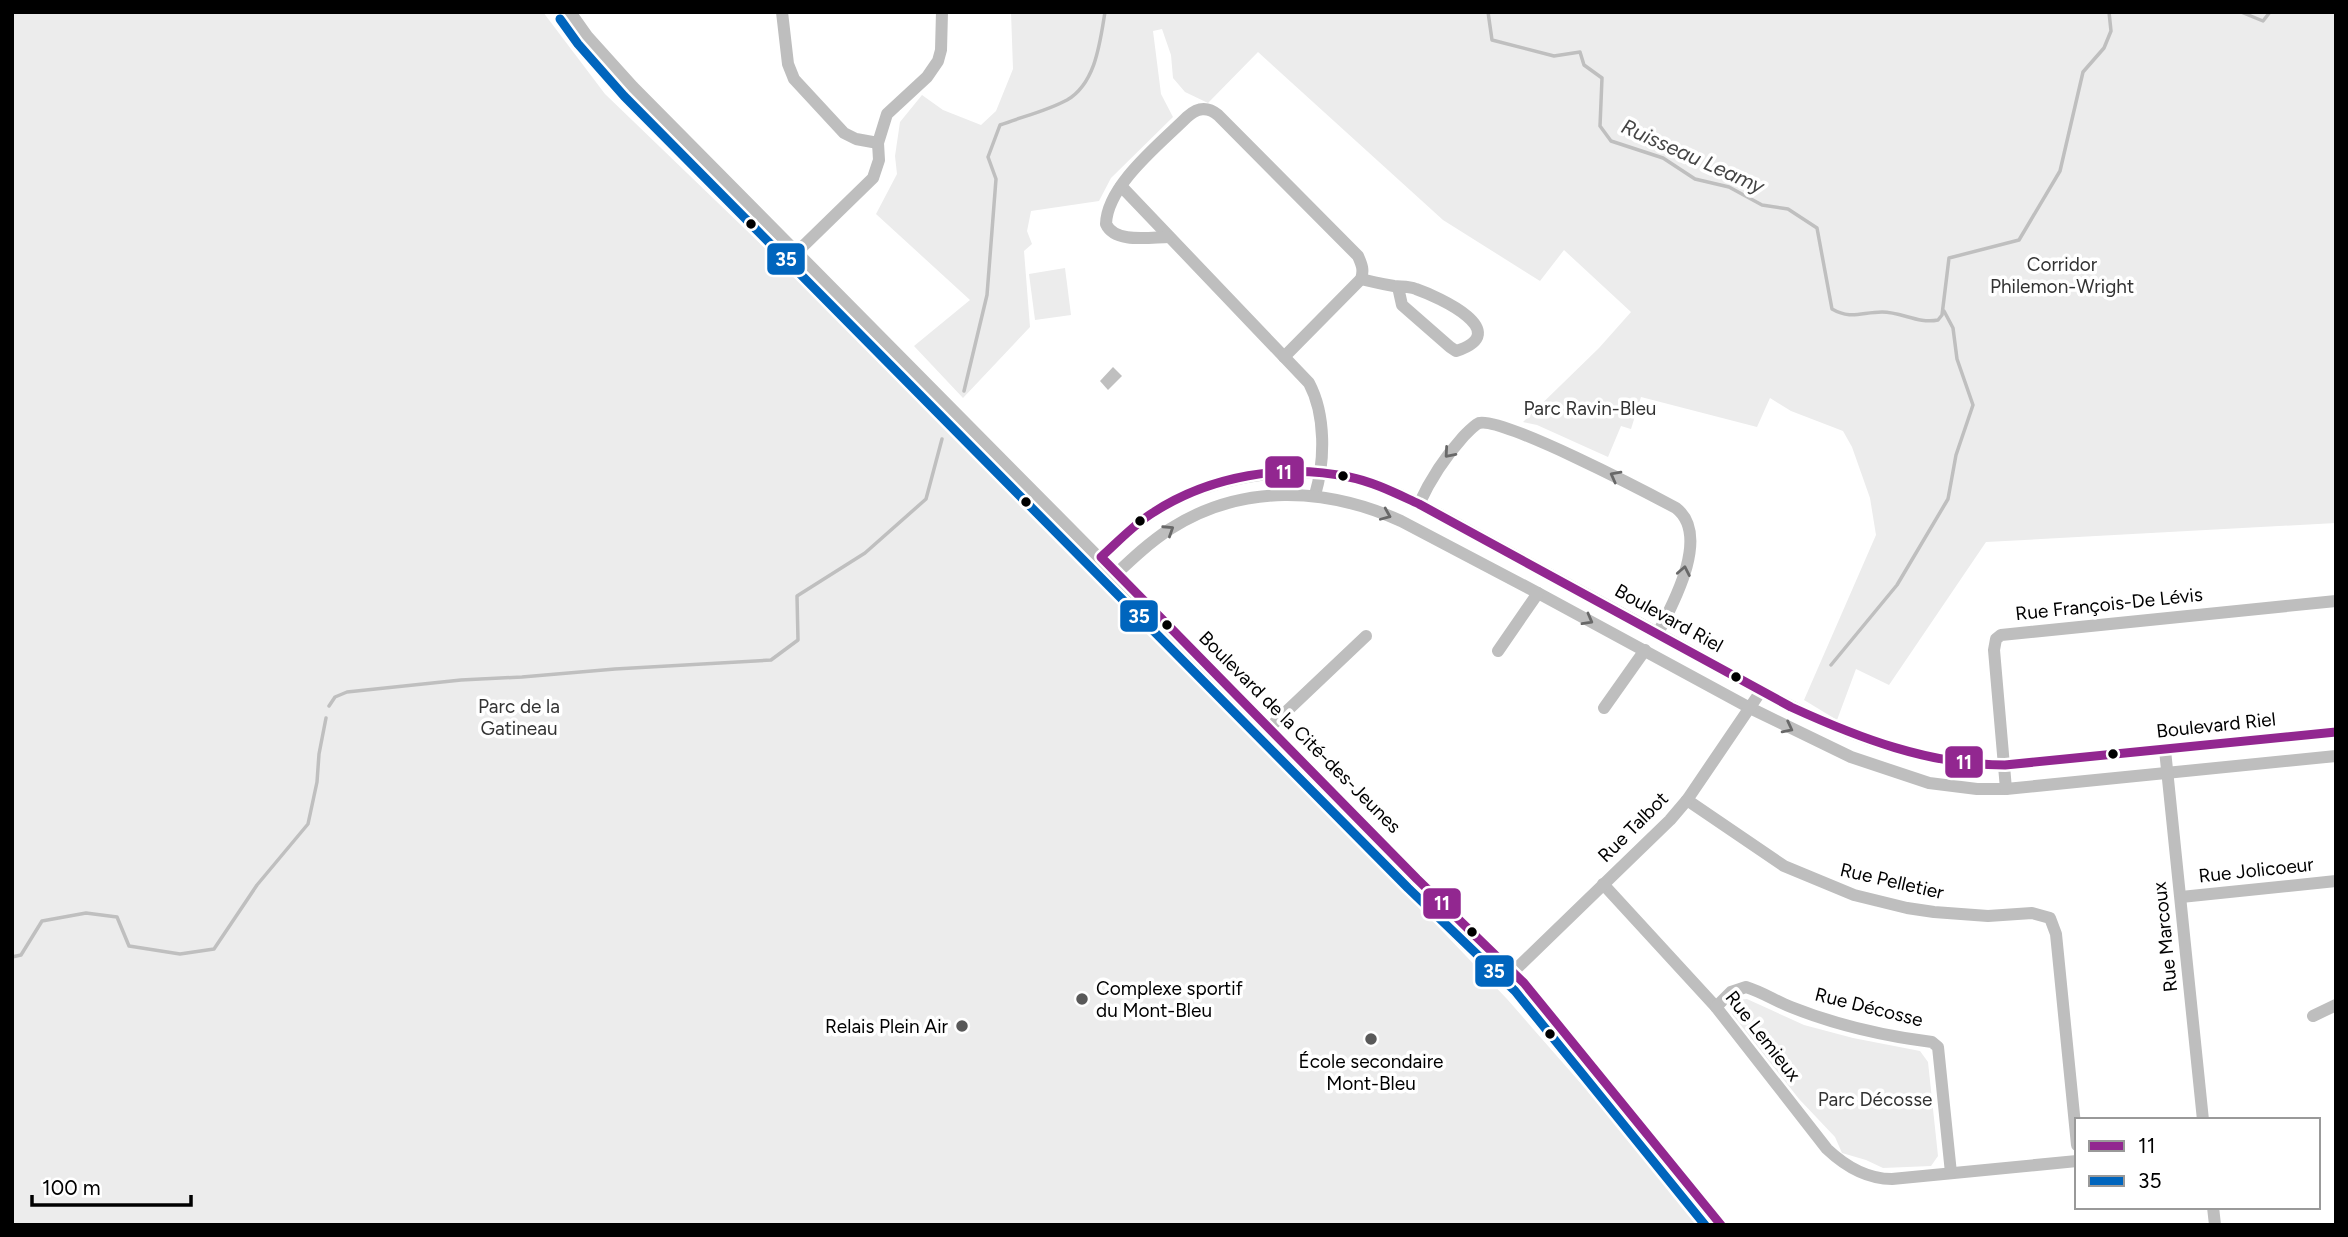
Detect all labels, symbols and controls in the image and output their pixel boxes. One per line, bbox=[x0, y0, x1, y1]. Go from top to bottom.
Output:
water label: Ruisseau Leamy bbox=[1618, 113, 1769, 199]
unlabelled marker bbox=[744, 217, 758, 231]
line badge: 35 bbox=[766, 242, 806, 276]
text: 35 bbox=[775, 248, 797, 271]
park label: Corridor Philemon-Wright bbox=[1990, 253, 2134, 298]
park label: Parc Ravin-Bleu bbox=[1524, 397, 1656, 420]
one-way arrow bbox=[1445, 445, 1457, 458]
line badge: 11 bbox=[1264, 455, 1305, 489]
text: 11 bbox=[1276, 461, 1292, 484]
unlabelled marker bbox=[1336, 469, 1350, 483]
one-way arrow bbox=[1610, 471, 1622, 484]
unlabelled marker bbox=[1019, 495, 1033, 509]
one-way arrow bbox=[1379, 507, 1391, 521]
unlabelled marker bbox=[1133, 514, 1147, 528]
one-way arrow bbox=[1161, 526, 1174, 539]
one-way arrow bbox=[1676, 565, 1691, 577]
street label: Boulevard Riel bbox=[1611, 579, 1727, 657]
street label: Rue François-De Lévis bbox=[2014, 583, 2204, 625]
line badge: 35 bbox=[1119, 599, 1159, 633]
text: 35 bbox=[1128, 605, 1150, 628]
one-way arrow bbox=[1581, 611, 1593, 625]
unlabelled marker bbox=[1160, 618, 1174, 632]
street label: Boulevard de la Cité-des-Jeunes bbox=[1194, 626, 1406, 838]
unlabelled marker bbox=[1729, 670, 1743, 684]
park label: Parc de la Gatineau bbox=[478, 695, 560, 740]
street label: Boulevard Riel bbox=[2155, 707, 2277, 743]
one-way arrow bbox=[1781, 719, 1793, 733]
line badge: 11 bbox=[1944, 745, 1984, 779]
unlabelled marker bbox=[2106, 747, 2120, 761]
text: 11 bbox=[1956, 751, 1972, 774]
street label: Rue Talbot bbox=[1593, 787, 1673, 867]
street label: Rue Jolicoeur bbox=[2197, 852, 2315, 887]
street label: Rue Pelletier bbox=[1838, 858, 1947, 904]
street label: Rue Marcoux bbox=[2148, 881, 2182, 993]
line badge: 11 bbox=[1422, 887, 1462, 920]
text: 11 bbox=[1434, 892, 1450, 915]
unlabelled marker bbox=[1465, 925, 1479, 939]
line badge: 35 bbox=[1474, 954, 1515, 988]
text: 35 bbox=[1483, 960, 1505, 983]
place label: Complexe sportif du Mont-Bleu bbox=[1096, 977, 1243, 1022]
street label: Rue Décosse bbox=[1813, 982, 1925, 1032]
street label: Rue Lemieux bbox=[1721, 986, 1805, 1086]
marker: Complexe sportif du Mont-Bleu bbox=[1074, 991, 1090, 1007]
place label: Relais Plein Air bbox=[825, 1015, 949, 1038]
marker: Relais Plein Air bbox=[954, 1018, 970, 1034]
unlabelled marker bbox=[1543, 1027, 1557, 1041]
marker: École secondaire Mont-Bleu bbox=[1363, 1031, 1379, 1047]
place label: École secondaire Mont-Bleu bbox=[1299, 1050, 1443, 1095]
park label: Parc Décosse bbox=[1818, 1088, 1932, 1111]
legend bbox=[2075, 1118, 2320, 1209]
text: 11 bbox=[2138, 1133, 2155, 1158]
scale bar bbox=[32, 1164, 191, 1208]
text: 35 bbox=[2138, 1168, 2162, 1193]
text: 100 m bbox=[42, 1175, 101, 1200]

